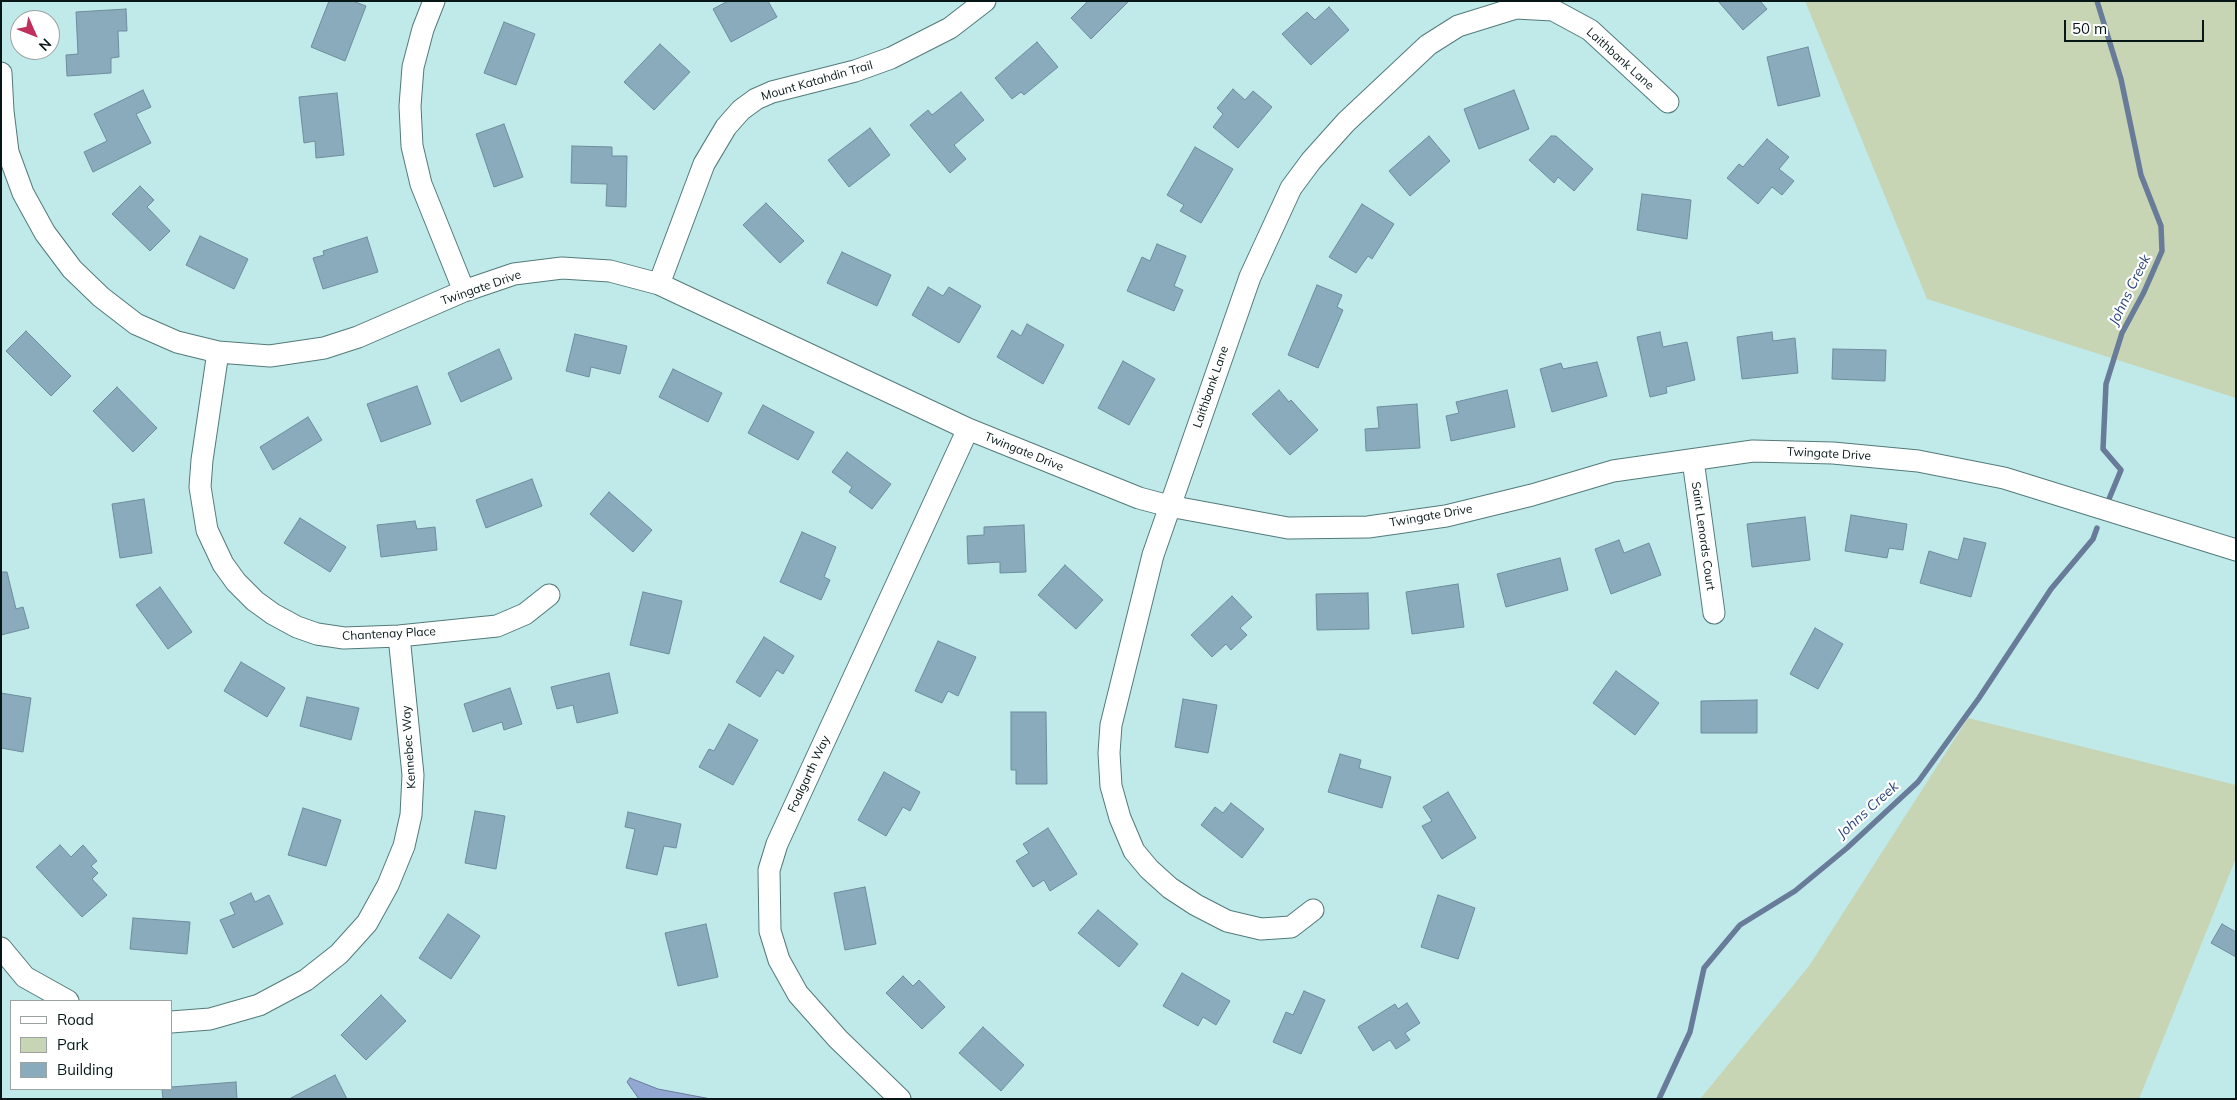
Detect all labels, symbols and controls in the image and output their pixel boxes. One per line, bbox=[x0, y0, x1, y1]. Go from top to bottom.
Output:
north arrow bbox=[10, 10, 60, 60]
scale bar bbox=[2067, 10, 2207, 42]
text: 50 m bbox=[2072, 19, 2107, 38]
street label: Laithbank Lane bbox=[1583, 25, 1657, 93]
text: N bbox=[35, 35, 55, 55]
street label: Mount Katahdin Trail bbox=[760, 58, 874, 104]
water label: Johns Creek bbox=[2106, 252, 2154, 328]
street label: Twingate Drive bbox=[439, 268, 523, 308]
street label: Laithbank Lane bbox=[1190, 344, 1232, 430]
street label: Twingate Drive bbox=[982, 430, 1066, 474]
street label: Twingate Drive bbox=[1787, 445, 1871, 463]
street label: Saint Lenords Court bbox=[1688, 481, 1718, 591]
street label: Twingate Drive bbox=[1388, 502, 1474, 530]
street label: Chantenay Place bbox=[342, 624, 436, 644]
street label: Kennebec Way bbox=[399, 705, 419, 789]
street label: Foalgarth Way bbox=[785, 733, 833, 815]
water label: Johns Creek bbox=[1834, 778, 1902, 842]
legend bbox=[10, 1000, 172, 1090]
text: Road bbox=[57, 1010, 94, 1029]
text: Park bbox=[57, 1035, 89, 1054]
text: Building bbox=[57, 1060, 113, 1079]

